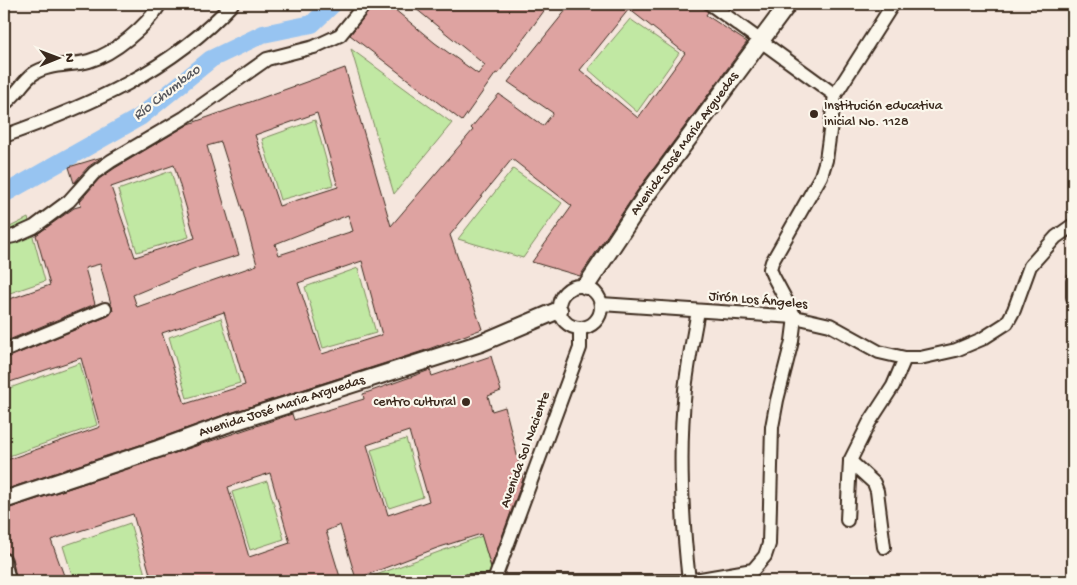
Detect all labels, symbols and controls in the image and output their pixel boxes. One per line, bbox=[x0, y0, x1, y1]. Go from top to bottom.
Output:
north arrow bbox=[32, 32, 82, 82]
text: N bbox=[60, 53, 77, 63]
water label: Río Chumbao bbox=[130, 60, 205, 125]
street label: Avenida José Maria Arguedas bbox=[627, 68, 743, 219]
place label: Institución educativa inicial No. 1128 bbox=[824, 98, 944, 131]
marker: Institución educativa inicial No. 1128 bbox=[808, 108, 820, 120]
street label: Jirón Los Ángeles bbox=[708, 288, 809, 314]
street label: Avenida José Maria Arguedas bbox=[197, 372, 368, 442]
street label: Avenida Sol Naciente bbox=[497, 389, 555, 510]
place label: centro cultural bbox=[374, 394, 456, 411]
marker: centro cultural bbox=[460, 396, 472, 408]

